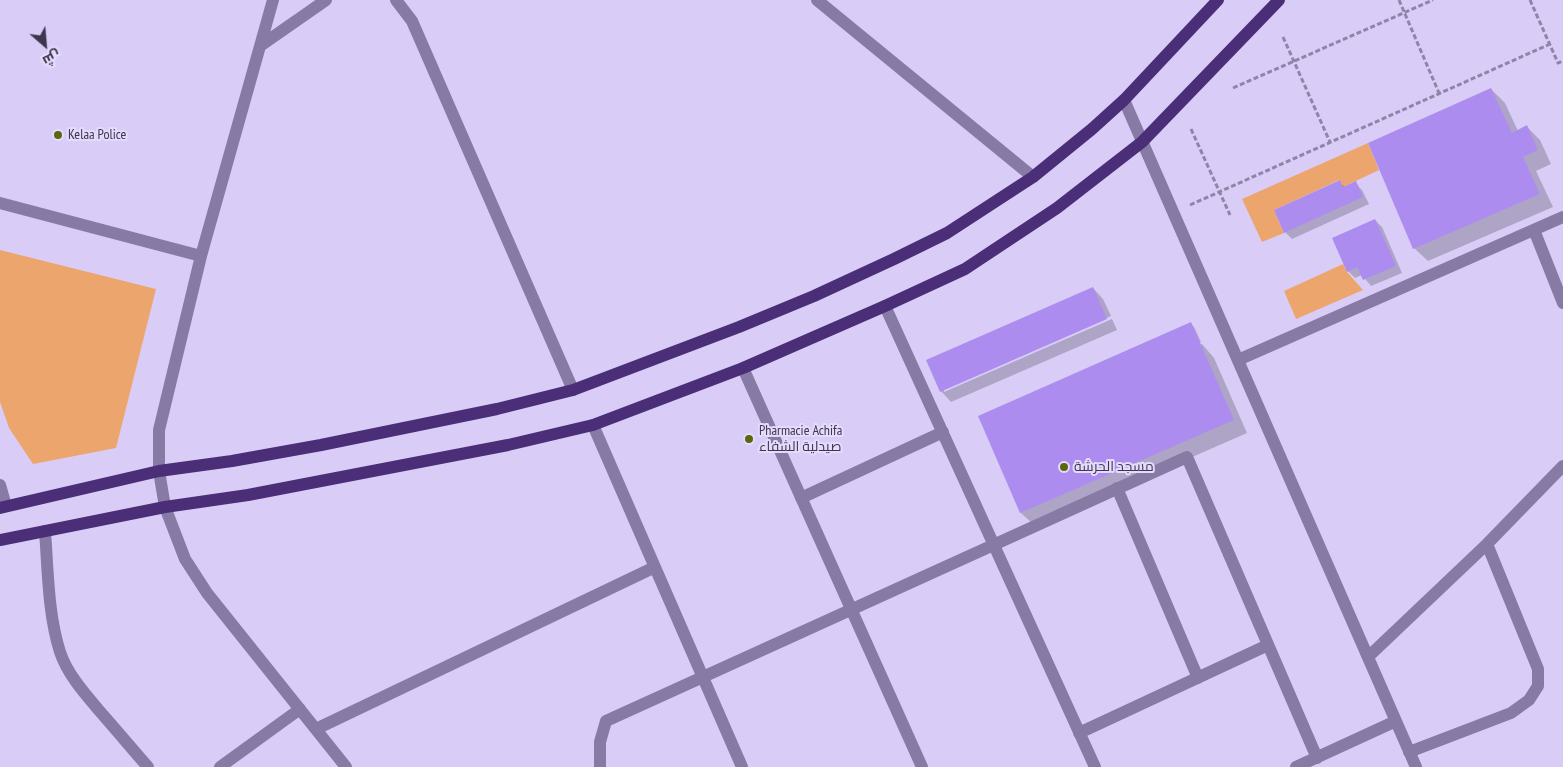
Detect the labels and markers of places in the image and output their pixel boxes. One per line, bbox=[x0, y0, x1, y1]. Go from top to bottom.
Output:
place label: Kelaa Police bbox=[68, 127, 126, 143]
marker: Kelaa Police bbox=[52, 129, 64, 141]
place label: Pharmacie Achifa صيدلية الشفاء bbox=[759, 423, 842, 456]
marker: Pharmacie Achifa صيدلية الشفاء bbox=[743, 433, 755, 445]
place label: مسجد الحرشة bbox=[1074, 459, 1154, 475]
marker: مسجد الحرشة bbox=[1058, 461, 1070, 473]

